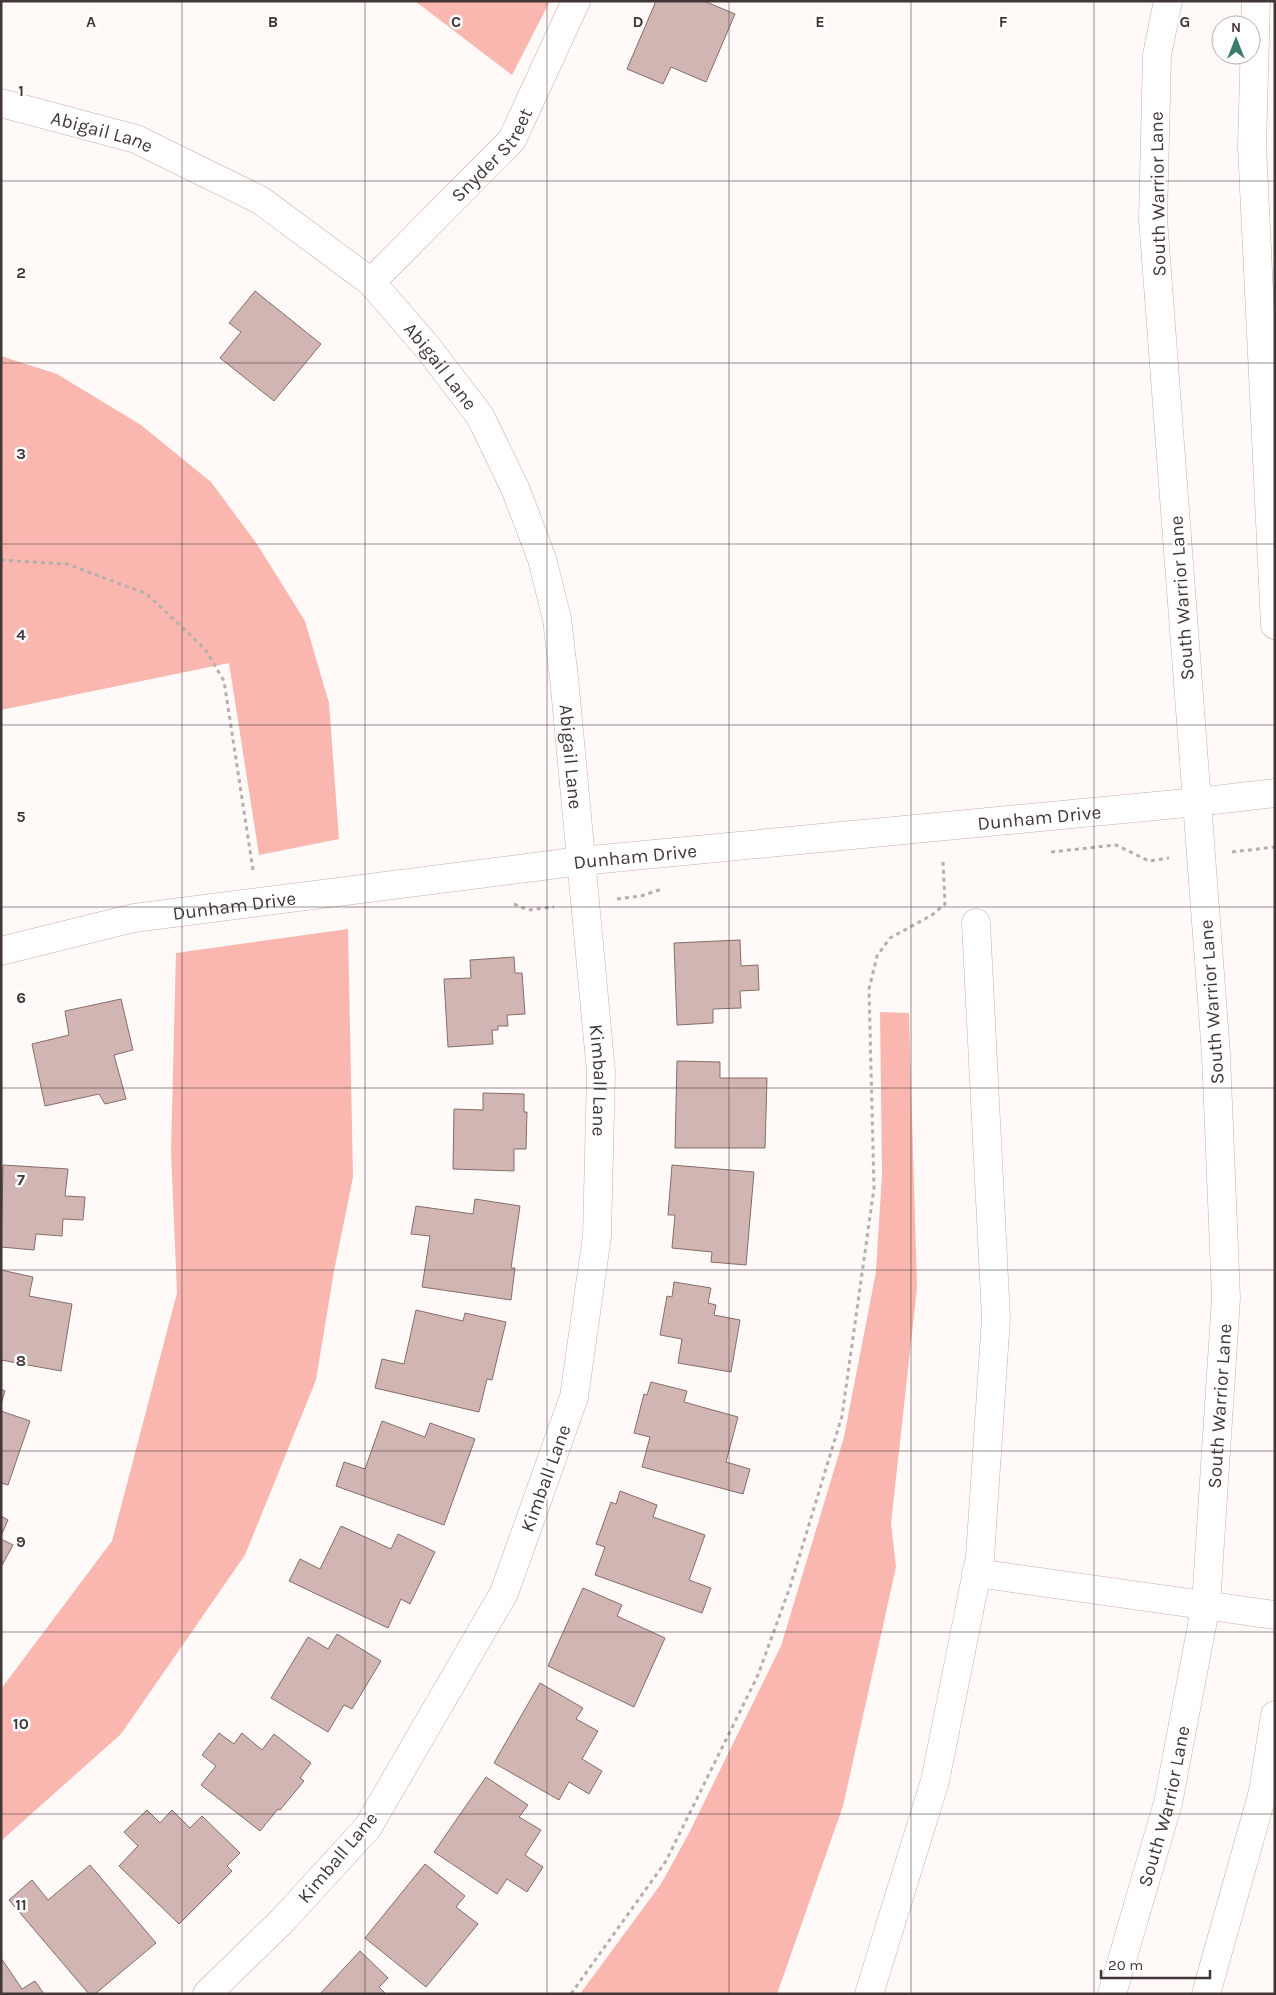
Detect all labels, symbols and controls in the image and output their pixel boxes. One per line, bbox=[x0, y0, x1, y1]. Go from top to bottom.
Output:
text: A bbox=[86, 12, 96, 31]
text: B bbox=[268, 12, 278, 31]
text: C bbox=[451, 12, 461, 31]
text: D bbox=[633, 12, 644, 31]
text: E bbox=[815, 12, 825, 31]
text: F bbox=[999, 12, 1008, 31]
text: G bbox=[1180, 12, 1190, 31]
north arrow bbox=[1211, 15, 1261, 65]
text: N bbox=[1231, 19, 1241, 36]
text: 1 bbox=[18, 81, 24, 100]
street label: Snyder Street bbox=[447, 105, 537, 207]
street label: Abigail Lane bbox=[49, 107, 156, 158]
street label: South Warrior Lane bbox=[1146, 111, 1170, 277]
text: 2 bbox=[16, 263, 26, 282]
street label: Abigail Lane bbox=[399, 318, 481, 414]
text: 3 bbox=[16, 444, 26, 463]
street label: South Warrior Lane bbox=[1165, 515, 1199, 681]
text: 4 bbox=[16, 625, 26, 644]
street label: Abigail Lane bbox=[555, 703, 586, 810]
street label: Dunham Drive bbox=[976, 801, 1102, 835]
text: 5 bbox=[16, 807, 26, 826]
street label: Dunham Drive bbox=[572, 840, 698, 874]
street label: Dunham Drive bbox=[171, 887, 297, 925]
street label: South Warrior Lane bbox=[1195, 919, 1229, 1085]
text: 6 bbox=[16, 988, 26, 1007]
street label: Kimball Lane bbox=[585, 1023, 611, 1137]
text: 7 bbox=[17, 1170, 25, 1189]
street label: South Warrior Lane bbox=[1204, 1323, 1236, 1489]
text: 8 bbox=[16, 1351, 26, 1370]
street label: Kimball Lane bbox=[516, 1422, 576, 1535]
text: 9 bbox=[16, 1532, 26, 1551]
text: 10 bbox=[13, 1714, 29, 1733]
street label: South Warrior Lane bbox=[1134, 1724, 1195, 1890]
street label: Kimball Lane bbox=[293, 1808, 382, 1908]
text: 11 bbox=[15, 1895, 27, 1914]
scale bar bbox=[1101, 1948, 1210, 1980]
text: 20 m bbox=[1108, 1956, 1143, 1974]

